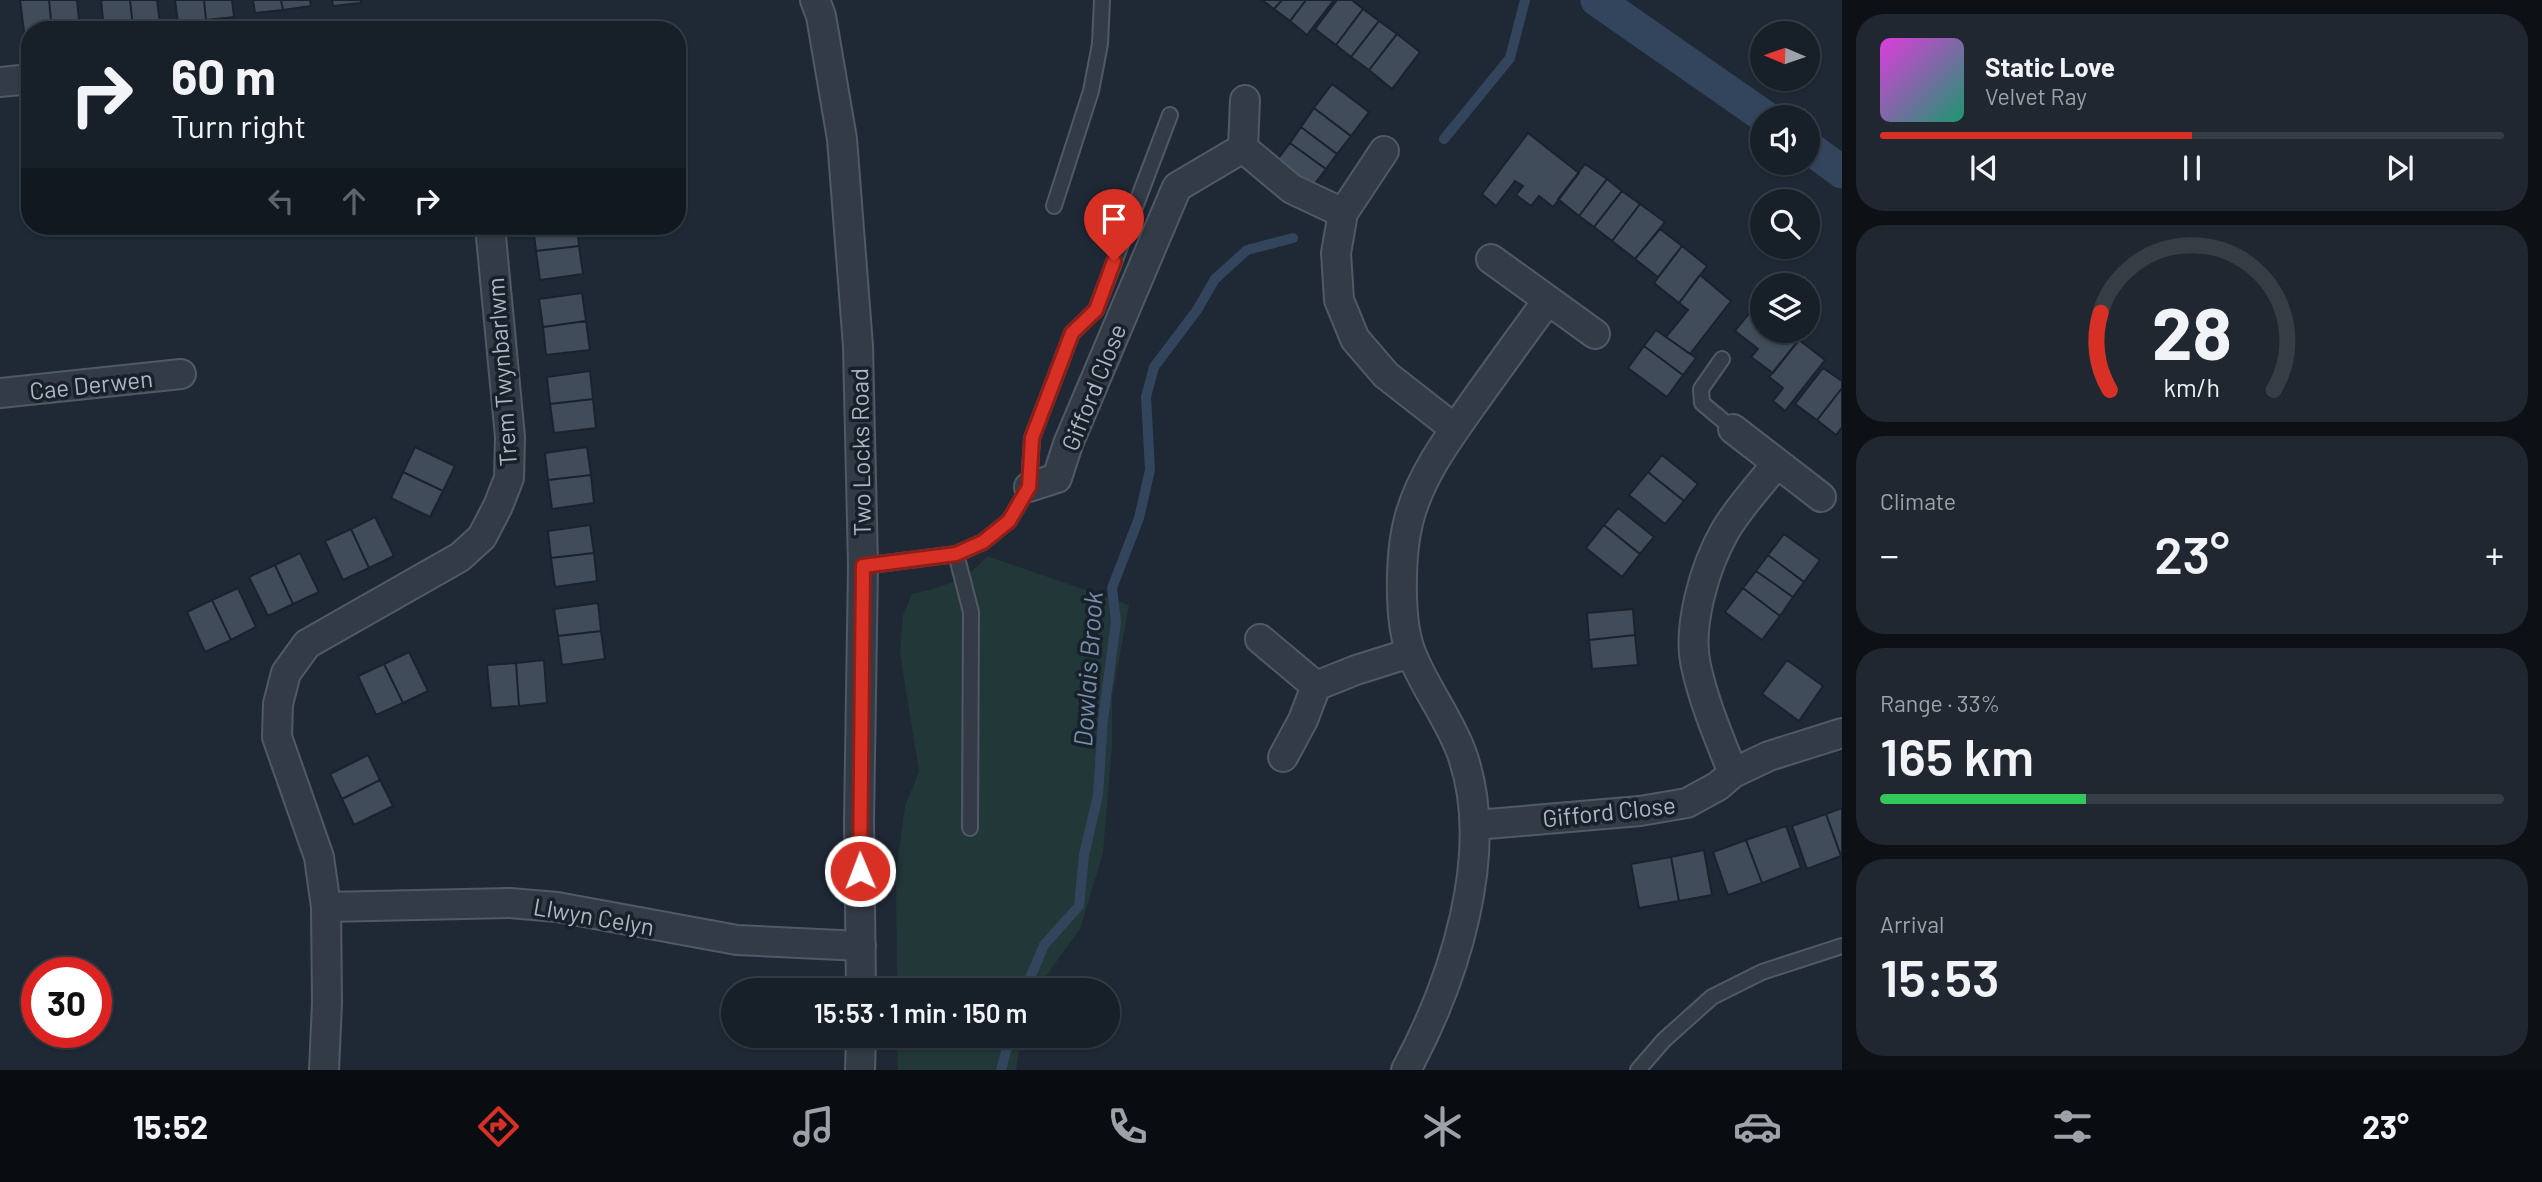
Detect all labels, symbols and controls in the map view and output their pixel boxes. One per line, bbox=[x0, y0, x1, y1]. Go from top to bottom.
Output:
north arrow bbox=[1750, 21, 1820, 91]
map controls bbox=[1750, 21, 1820, 343]
text: 60 m bbox=[171, 46, 276, 105]
icon: right bbox=[56, 49, 147, 140]
text: Static Love bbox=[1985, 51, 2115, 82]
text: Velvet Ray bbox=[1985, 82, 2087, 110]
button: sound bbox=[1750, 105, 1820, 175]
text: Turn right bbox=[171, 106, 306, 144]
icon: previous bbox=[1965, 149, 2003, 187]
icon: pause bbox=[2173, 149, 2211, 187]
icon: next bbox=[2381, 149, 2419, 187]
icon: left bbox=[262, 182, 300, 220]
icon: ahead bbox=[335, 182, 373, 220]
icon: right bbox=[408, 182, 446, 220]
pin bbox=[1084, 189, 1144, 261]
button: search bbox=[1750, 189, 1820, 259]
icon: arrive bbox=[1095, 200, 1133, 238]
button: layers bbox=[1750, 273, 1820, 343]
street label: Trem Twynbarlwm bbox=[480, 277, 522, 467]
text: 28 bbox=[2152, 287, 2232, 375]
street label: Gifford Close bbox=[1054, 319, 1132, 455]
street label: Cae Derwen bbox=[28, 363, 154, 405]
street label: Two Locks Road bbox=[844, 368, 876, 536]
text: km/h bbox=[2164, 372, 2220, 402]
text: Climate bbox=[1880, 487, 1956, 515]
text: 23° bbox=[2154, 522, 2230, 584]
text: − bbox=[1880, 531, 1899, 577]
text: + bbox=[2485, 531, 2504, 577]
water label: Dowlais Brook bbox=[1066, 590, 1108, 747]
text: Range · 33% bbox=[1880, 689, 2000, 717]
text: 165 km bbox=[1880, 724, 2034, 786]
street label: Gifford Close bbox=[1541, 790, 1677, 832]
position arrow bbox=[823, 834, 897, 908]
street label: Llwyn Celyn bbox=[531, 891, 657, 941]
text: Arrival bbox=[1880, 910, 1944, 938]
text: 15:53 bbox=[1880, 945, 2000, 1007]
speed limit sign: 30 bbox=[21, 957, 112, 1048]
text: 15:53 · 1 min · 150 m bbox=[814, 997, 1027, 1028]
icon: directions bbox=[474, 1102, 523, 1151]
icon: music bbox=[789, 1102, 838, 1151]
icon: phone bbox=[1103, 1102, 1152, 1151]
icon: climate bbox=[1418, 1102, 1467, 1151]
icon: car bbox=[1733, 1102, 1782, 1151]
icon: filters bbox=[2048, 1102, 2097, 1151]
text: 15:52 bbox=[133, 1107, 208, 1145]
text: 23° bbox=[2362, 1107, 2409, 1145]

